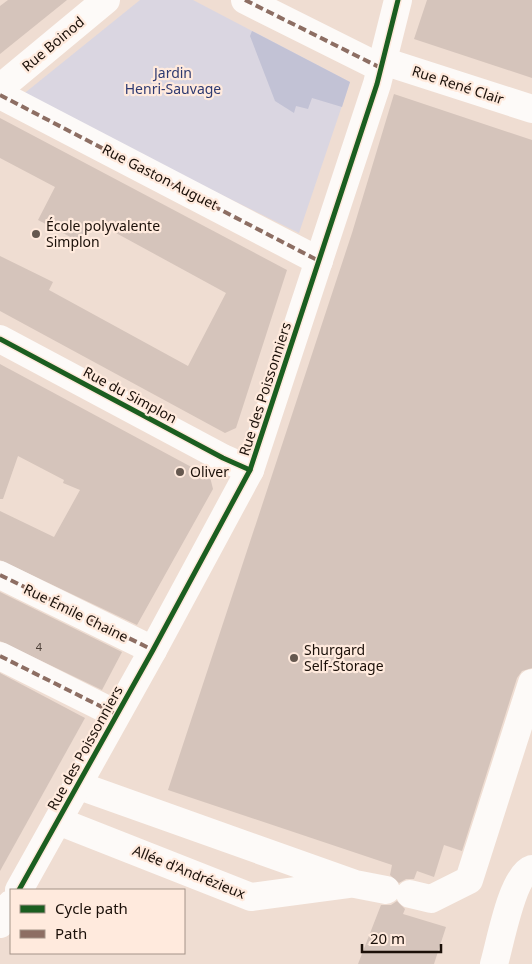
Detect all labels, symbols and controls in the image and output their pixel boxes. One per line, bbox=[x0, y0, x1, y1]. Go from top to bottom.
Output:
street label: Rue Boinod bbox=[18, 12, 88, 75]
street label: Rue René Clair bbox=[410, 61, 507, 108]
park label: Jardin Henri-Sauvage bbox=[125, 63, 221, 98]
street label: Rue Gaston Auguet bbox=[99, 139, 221, 214]
place label: École polyvalente Simplon bbox=[46, 216, 160, 251]
marker: École polyvalente Simplon bbox=[30, 228, 42, 240]
street label: Rue des Poissonniers bbox=[234, 319, 295, 458]
street label: Rue du Simplon bbox=[80, 362, 180, 427]
place label: Oliver bbox=[190, 462, 229, 481]
marker: Oliver bbox=[174, 466, 186, 478]
street label: Rue Émile Chaine bbox=[21, 579, 132, 646]
house number: 4 bbox=[36, 639, 43, 654]
place label: Shurgard Self-Storage bbox=[304, 640, 384, 675]
marker: Shurgard Self-Storage bbox=[288, 652, 300, 664]
street label: Rue des Poissonniers bbox=[42, 682, 127, 813]
street label: Allée d'Andrézieux bbox=[130, 840, 249, 903]
legend bbox=[10, 889, 185, 954]
text: Cycle path bbox=[55, 898, 128, 918]
scale bar bbox=[362, 922, 441, 954]
text: Path bbox=[55, 923, 87, 943]
text: 20 m bbox=[370, 928, 405, 948]

